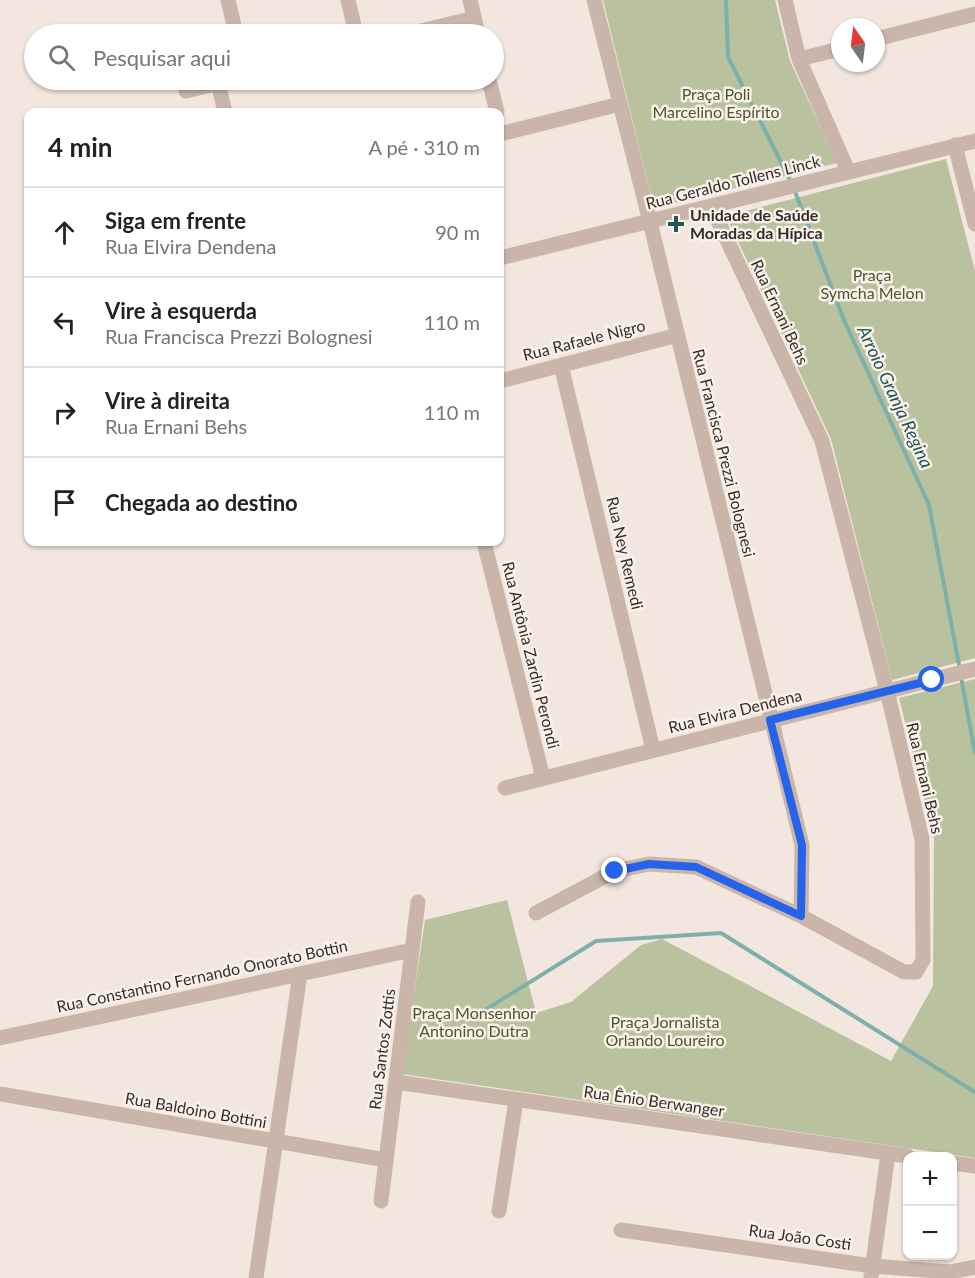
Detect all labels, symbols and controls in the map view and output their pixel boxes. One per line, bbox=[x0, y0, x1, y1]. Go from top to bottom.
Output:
north arrow bbox=[831, 18, 885, 72]
search box bbox=[24, 24, 504, 90]
icon: search bbox=[45, 41, 78, 74]
text: Pesquisar aqui bbox=[93, 44, 231, 71]
park label: Praça Poli Marcelino Espírito bbox=[653, 84, 780, 121]
text: 4 min bbox=[48, 131, 112, 163]
text: A pé · 310 m bbox=[368, 135, 480, 159]
street label: Rua Geraldo Tollens Linck bbox=[644, 150, 823, 212]
place label: Unidade de Saúde Moradas da Hípica bbox=[690, 205, 823, 242]
text: Siga em frente bbox=[105, 207, 246, 234]
marker: Unidade de Saúde Moradas da Hípica bbox=[667, 215, 685, 233]
icon: ahead bbox=[48, 216, 81, 249]
text: 90 m bbox=[435, 220, 480, 244]
text: Rua Elvira Dendena bbox=[105, 234, 276, 258]
street label: Rua Ernani Behs bbox=[748, 256, 813, 367]
park label: Praça Symcha Melon bbox=[820, 265, 924, 302]
text: Vire à esquerda bbox=[105, 297, 257, 324]
icon: left bbox=[48, 306, 81, 339]
text: 110 m bbox=[424, 310, 480, 334]
street label: Rua Rafaele Nigro bbox=[521, 315, 647, 364]
water label: Arroio Granja Regina bbox=[853, 321, 939, 471]
text: Rua Francisca Prezzi Bolognesi bbox=[105, 324, 373, 348]
street label: Rua Francisca Prezzi Bolognesi bbox=[689, 347, 760, 559]
text: Vire à direita bbox=[105, 387, 230, 414]
icon: right bbox=[48, 396, 81, 429]
text: 110 m bbox=[424, 400, 480, 424]
text: Rua Ernani Behs bbox=[105, 414, 247, 438]
icon: arrive bbox=[48, 486, 81, 519]
text: Chegada ao destino bbox=[105, 489, 298, 516]
street label: Rua Ney Remedi bbox=[603, 495, 648, 611]
street label: Rua Antônia Zardin Perondi bbox=[499, 559, 564, 750]
route start bbox=[918, 666, 944, 692]
street label: Rua Elvira Dendena bbox=[666, 685, 804, 736]
street label: Rua Ernani Behs bbox=[903, 720, 948, 836]
route end bbox=[601, 857, 627, 883]
street label: Rua Constantino Fernando Onorato Bottin bbox=[55, 935, 349, 1016]
street label: Rua Santos Zottis bbox=[365, 987, 398, 1111]
park label: Praça Monsenhor Antonino Dutra bbox=[412, 1003, 536, 1040]
park label: Praça Jornalista Orlando Loureiro bbox=[605, 1012, 725, 1049]
street label: Rua Ênio Berwanger bbox=[582, 1081, 726, 1120]
street label: Rua Baldoino Bottini bbox=[124, 1088, 268, 1131]
map controls bbox=[903, 1152, 957, 1260]
button: + bbox=[903, 1152, 957, 1206]
button: − bbox=[903, 1206, 957, 1260]
street label: Rua João Costi bbox=[748, 1220, 853, 1253]

